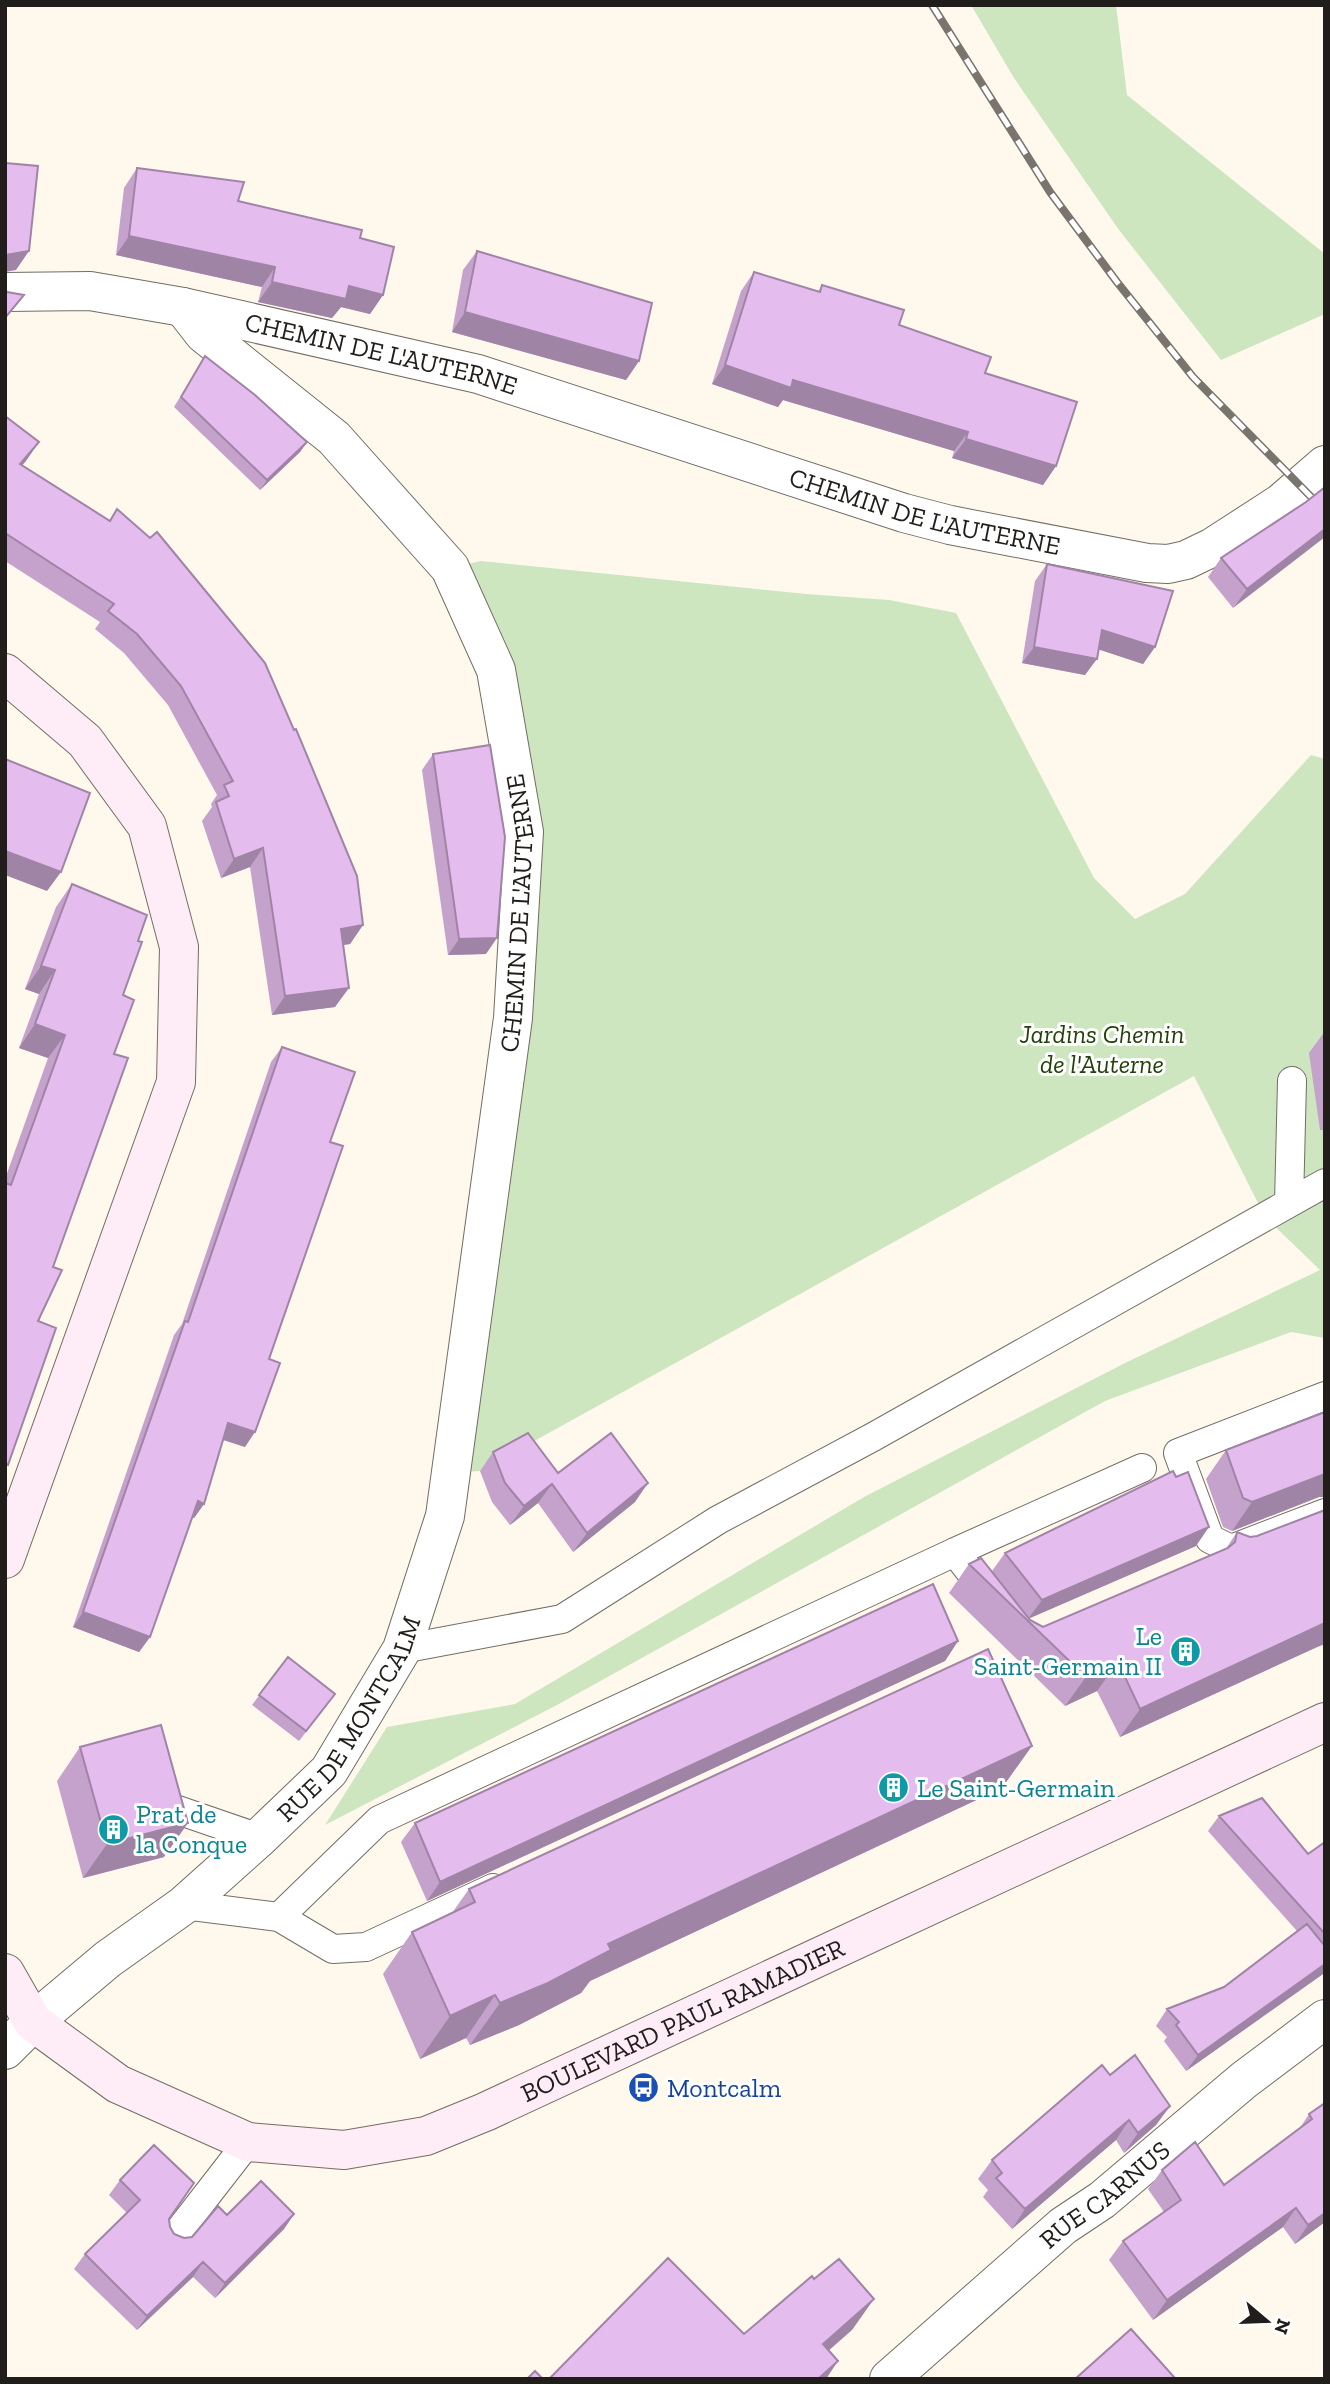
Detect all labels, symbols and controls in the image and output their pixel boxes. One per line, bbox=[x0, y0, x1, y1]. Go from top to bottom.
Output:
street label: CHEMIN DE L'AUTERNE bbox=[242, 306, 522, 402]
street label: CHEMIN DE L'AUTERNE bbox=[785, 461, 1063, 562]
street label: CHEMIN DE L'AUTERNE bbox=[492, 772, 541, 1054]
park label: Jardins Chemin de l'Auterne bbox=[1019, 1018, 1184, 1080]
street label: RUE DE MONTCALM bbox=[270, 1612, 428, 1828]
place label: Le Saint-Germain II bbox=[974, 1620, 1162, 1682]
building icon: Le Saint-Germain II bbox=[1168, 1634, 1202, 1668]
building icon: Le Saint-Germain bbox=[877, 1771, 911, 1805]
place label: Le Saint-Germain bbox=[917, 1772, 1115, 1804]
place label: Prat de la Conque bbox=[136, 1798, 247, 1860]
building icon: Prat de la Conque bbox=[96, 1812, 130, 1846]
street label: BOULEVARD PAUL RAMADIER bbox=[516, 1932, 849, 2109]
bus stop icon: Montcalm bbox=[627, 2071, 661, 2105]
place label: Montcalm bbox=[667, 2072, 782, 2104]
street label: RUE CARNUS bbox=[1033, 2134, 1176, 2255]
north arrow bbox=[1232, 2286, 1302, 2356]
text: N bbox=[1269, 2316, 1296, 2337]

